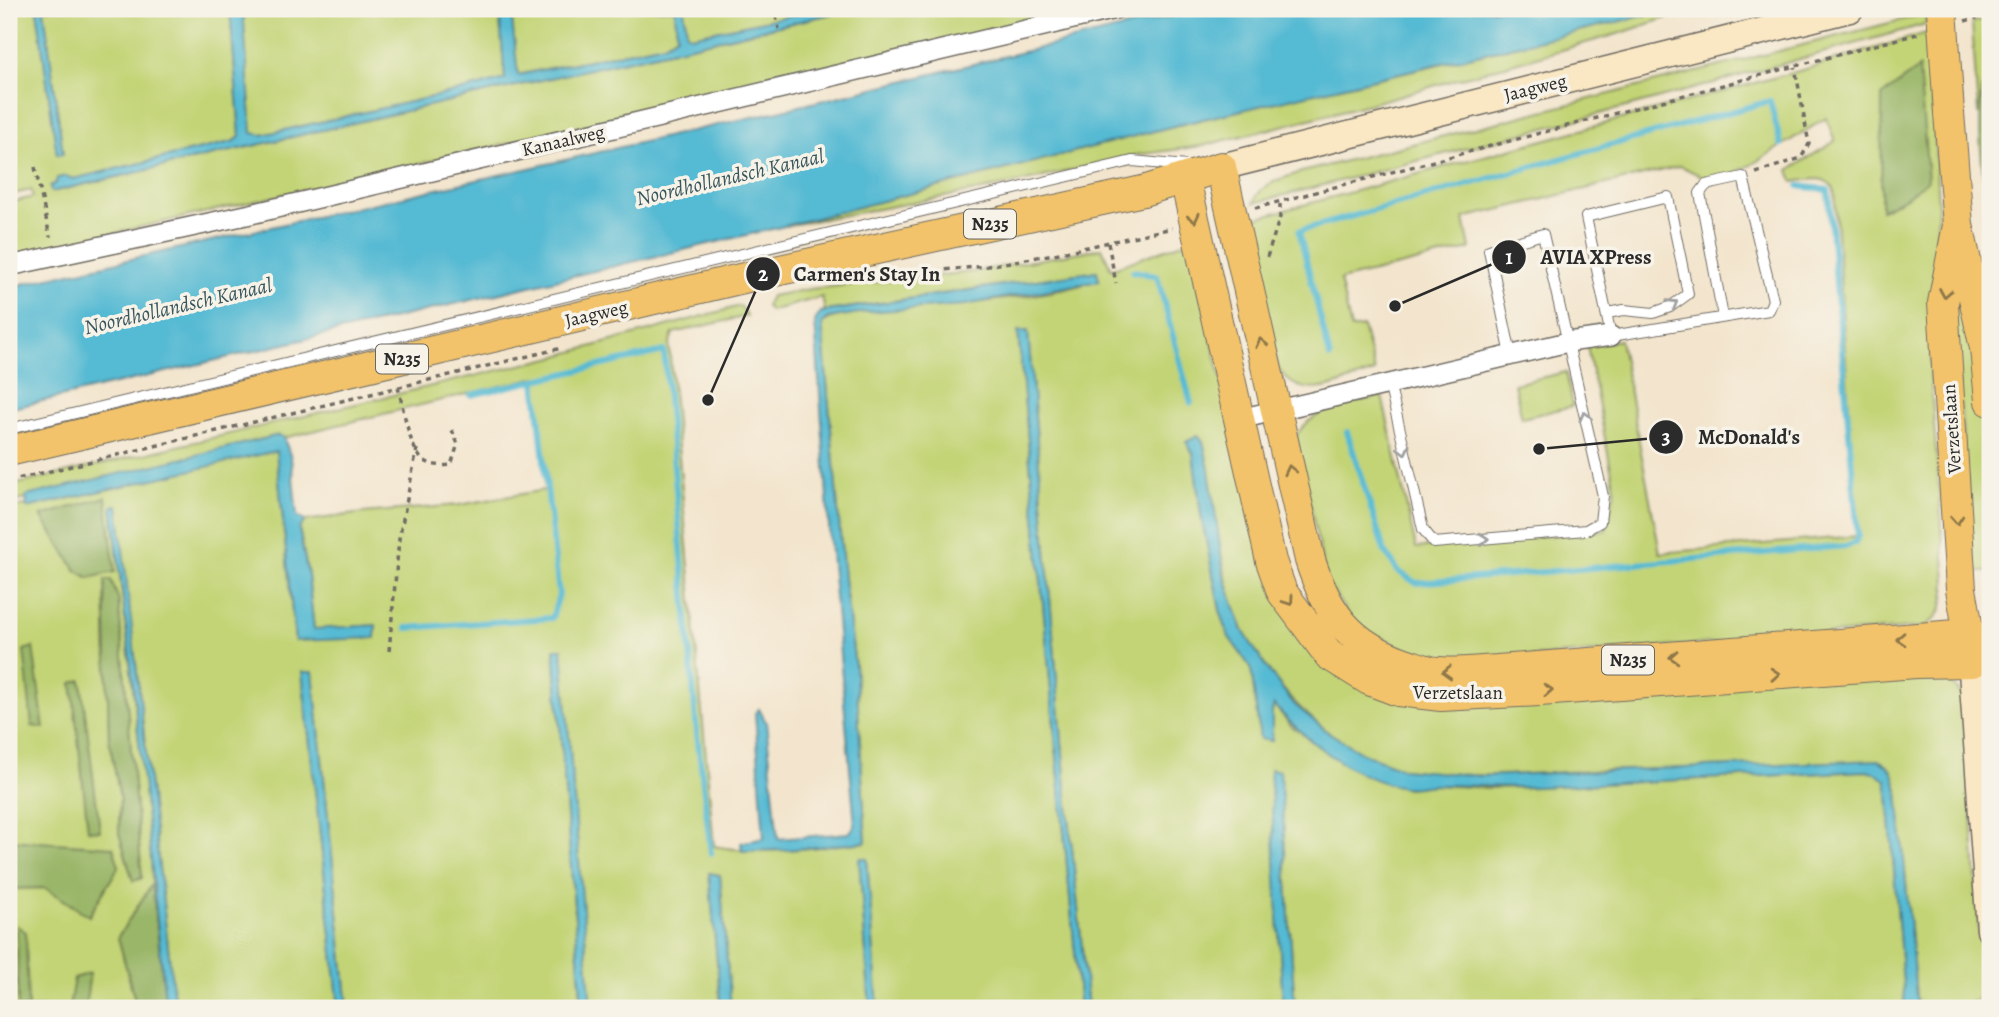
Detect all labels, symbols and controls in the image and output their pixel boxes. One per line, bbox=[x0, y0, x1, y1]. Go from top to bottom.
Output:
street label: Jaagweg bbox=[1501, 68, 1570, 108]
street label: Kanaalweg bbox=[519, 119, 608, 163]
water label: Noordhollandsch Kanaal bbox=[633, 142, 827, 212]
road number: N235 bbox=[964, 210, 1016, 238]
one-way arrow bbox=[1186, 212, 1200, 224]
callout: AVIA XPress bbox=[1491, 236, 1665, 278]
text: 1 bbox=[1505, 243, 1513, 271]
text: AVIA XPress bbox=[1540, 243, 1651, 271]
callout: Carmen's Stay In bbox=[745, 253, 955, 295]
text: 2 bbox=[758, 260, 768, 288]
text: Carmen's Stay In bbox=[794, 260, 940, 288]
water label: Noordhollandsch Kanaal bbox=[81, 271, 275, 341]
one-way arrow bbox=[1939, 287, 1954, 299]
street label: Jaagweg bbox=[562, 294, 631, 334]
one-way arrow bbox=[1665, 299, 1678, 312]
one-way arrow bbox=[1254, 337, 1269, 349]
road number: N235 bbox=[376, 344, 428, 374]
street label: Verzetslaan bbox=[1936, 383, 1968, 476]
one-way arrow bbox=[1579, 410, 1593, 422]
callout: McDonald's bbox=[1649, 416, 1814, 458]
text: 3 bbox=[1661, 423, 1671, 451]
text: McDonald's bbox=[1698, 423, 1800, 451]
one-way arrow bbox=[1396, 444, 1410, 456]
one-way arrow bbox=[1283, 465, 1298, 477]
one-way arrow bbox=[1949, 514, 1964, 525]
one-way arrow bbox=[1479, 532, 1490, 547]
one-way arrow bbox=[1281, 594, 1294, 607]
one-way arrow bbox=[1895, 631, 1906, 646]
road number: N235 bbox=[1602, 646, 1654, 674]
one-way arrow bbox=[1668, 649, 1679, 664]
one-way arrow bbox=[1442, 664, 1452, 680]
one-way arrow bbox=[1769, 666, 1780, 681]
street label: Verzetslaan bbox=[1412, 680, 1503, 706]
one-way arrow bbox=[1543, 683, 1554, 698]

